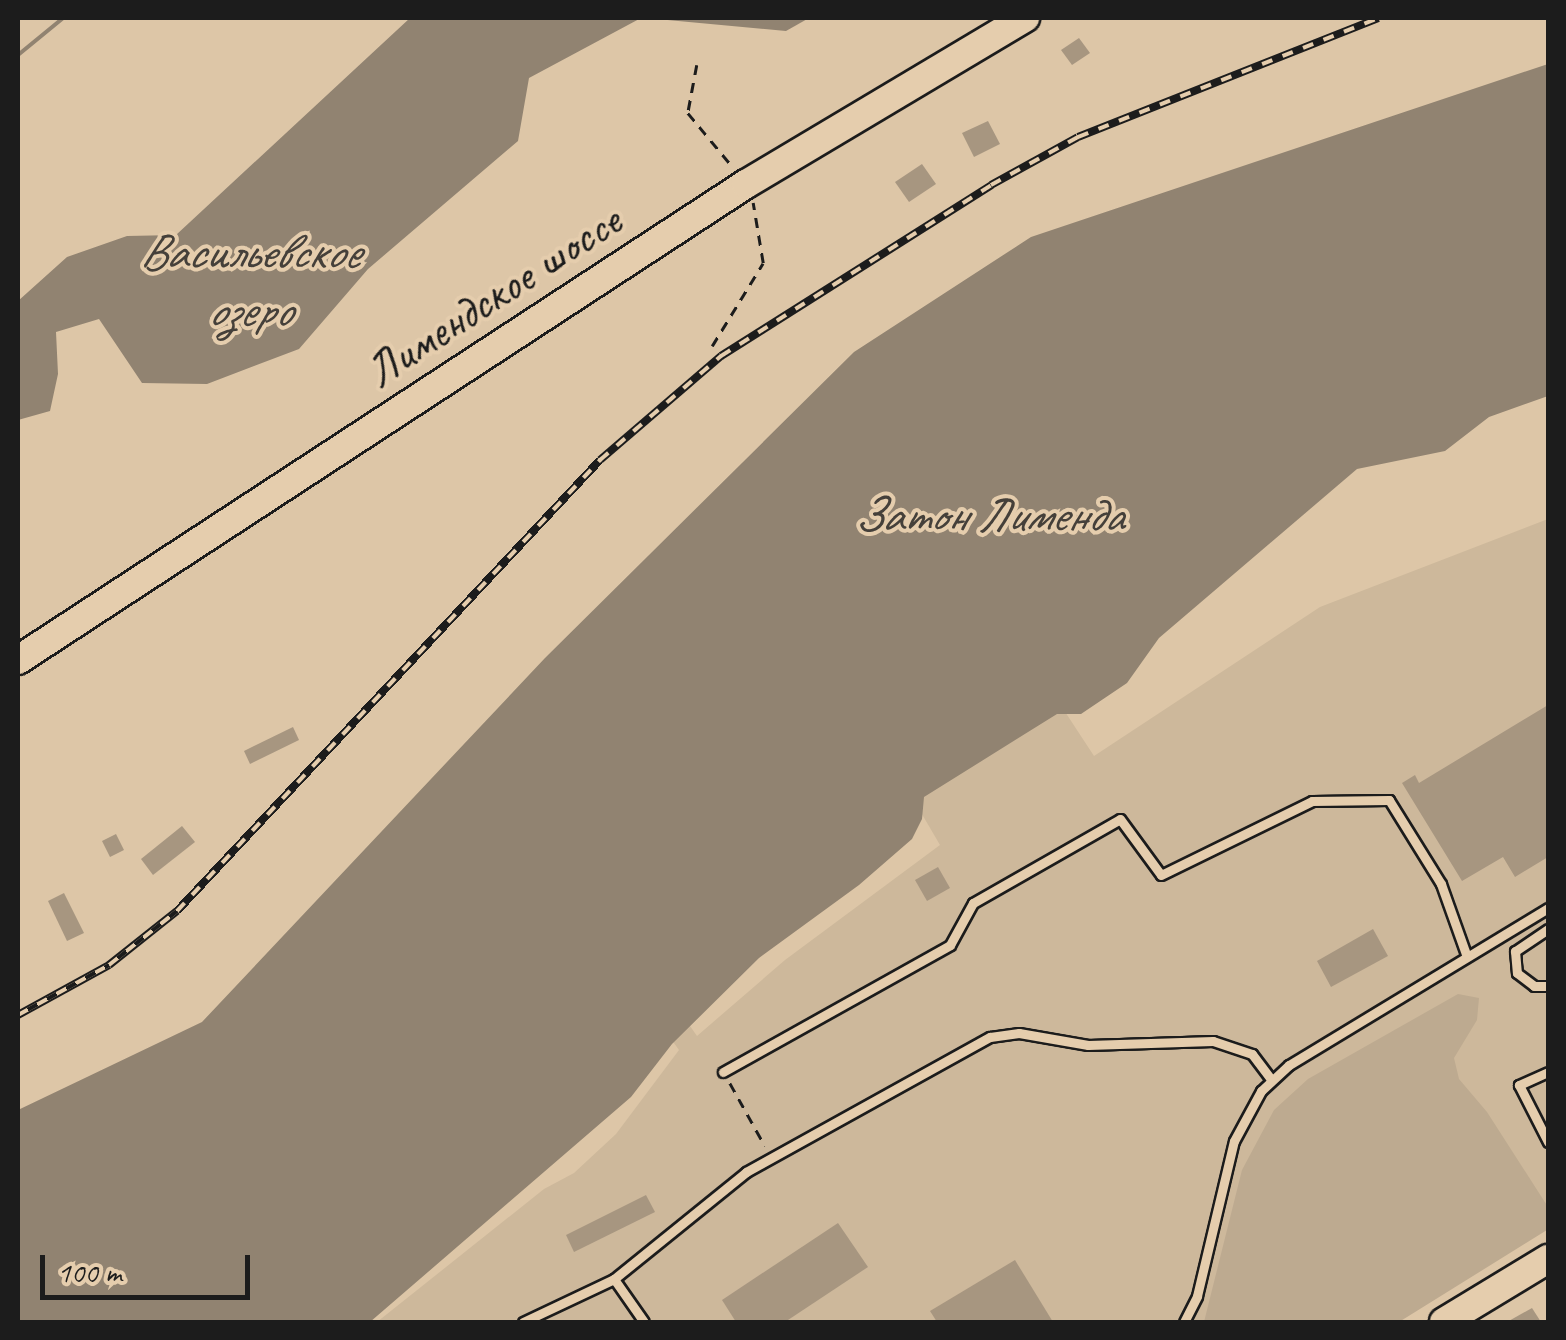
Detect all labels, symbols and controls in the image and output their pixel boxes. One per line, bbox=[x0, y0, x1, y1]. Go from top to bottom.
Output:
street label: Лимендское шоссе bbox=[353, 191, 633, 401]
water label: Васильевское озеро bbox=[139, 221, 359, 338]
water label: Затон Лименда bbox=[852, 485, 1124, 545]
scale bar bbox=[45, 1235, 255, 1297]
text: 100 m bbox=[57, 1253, 122, 1291]

